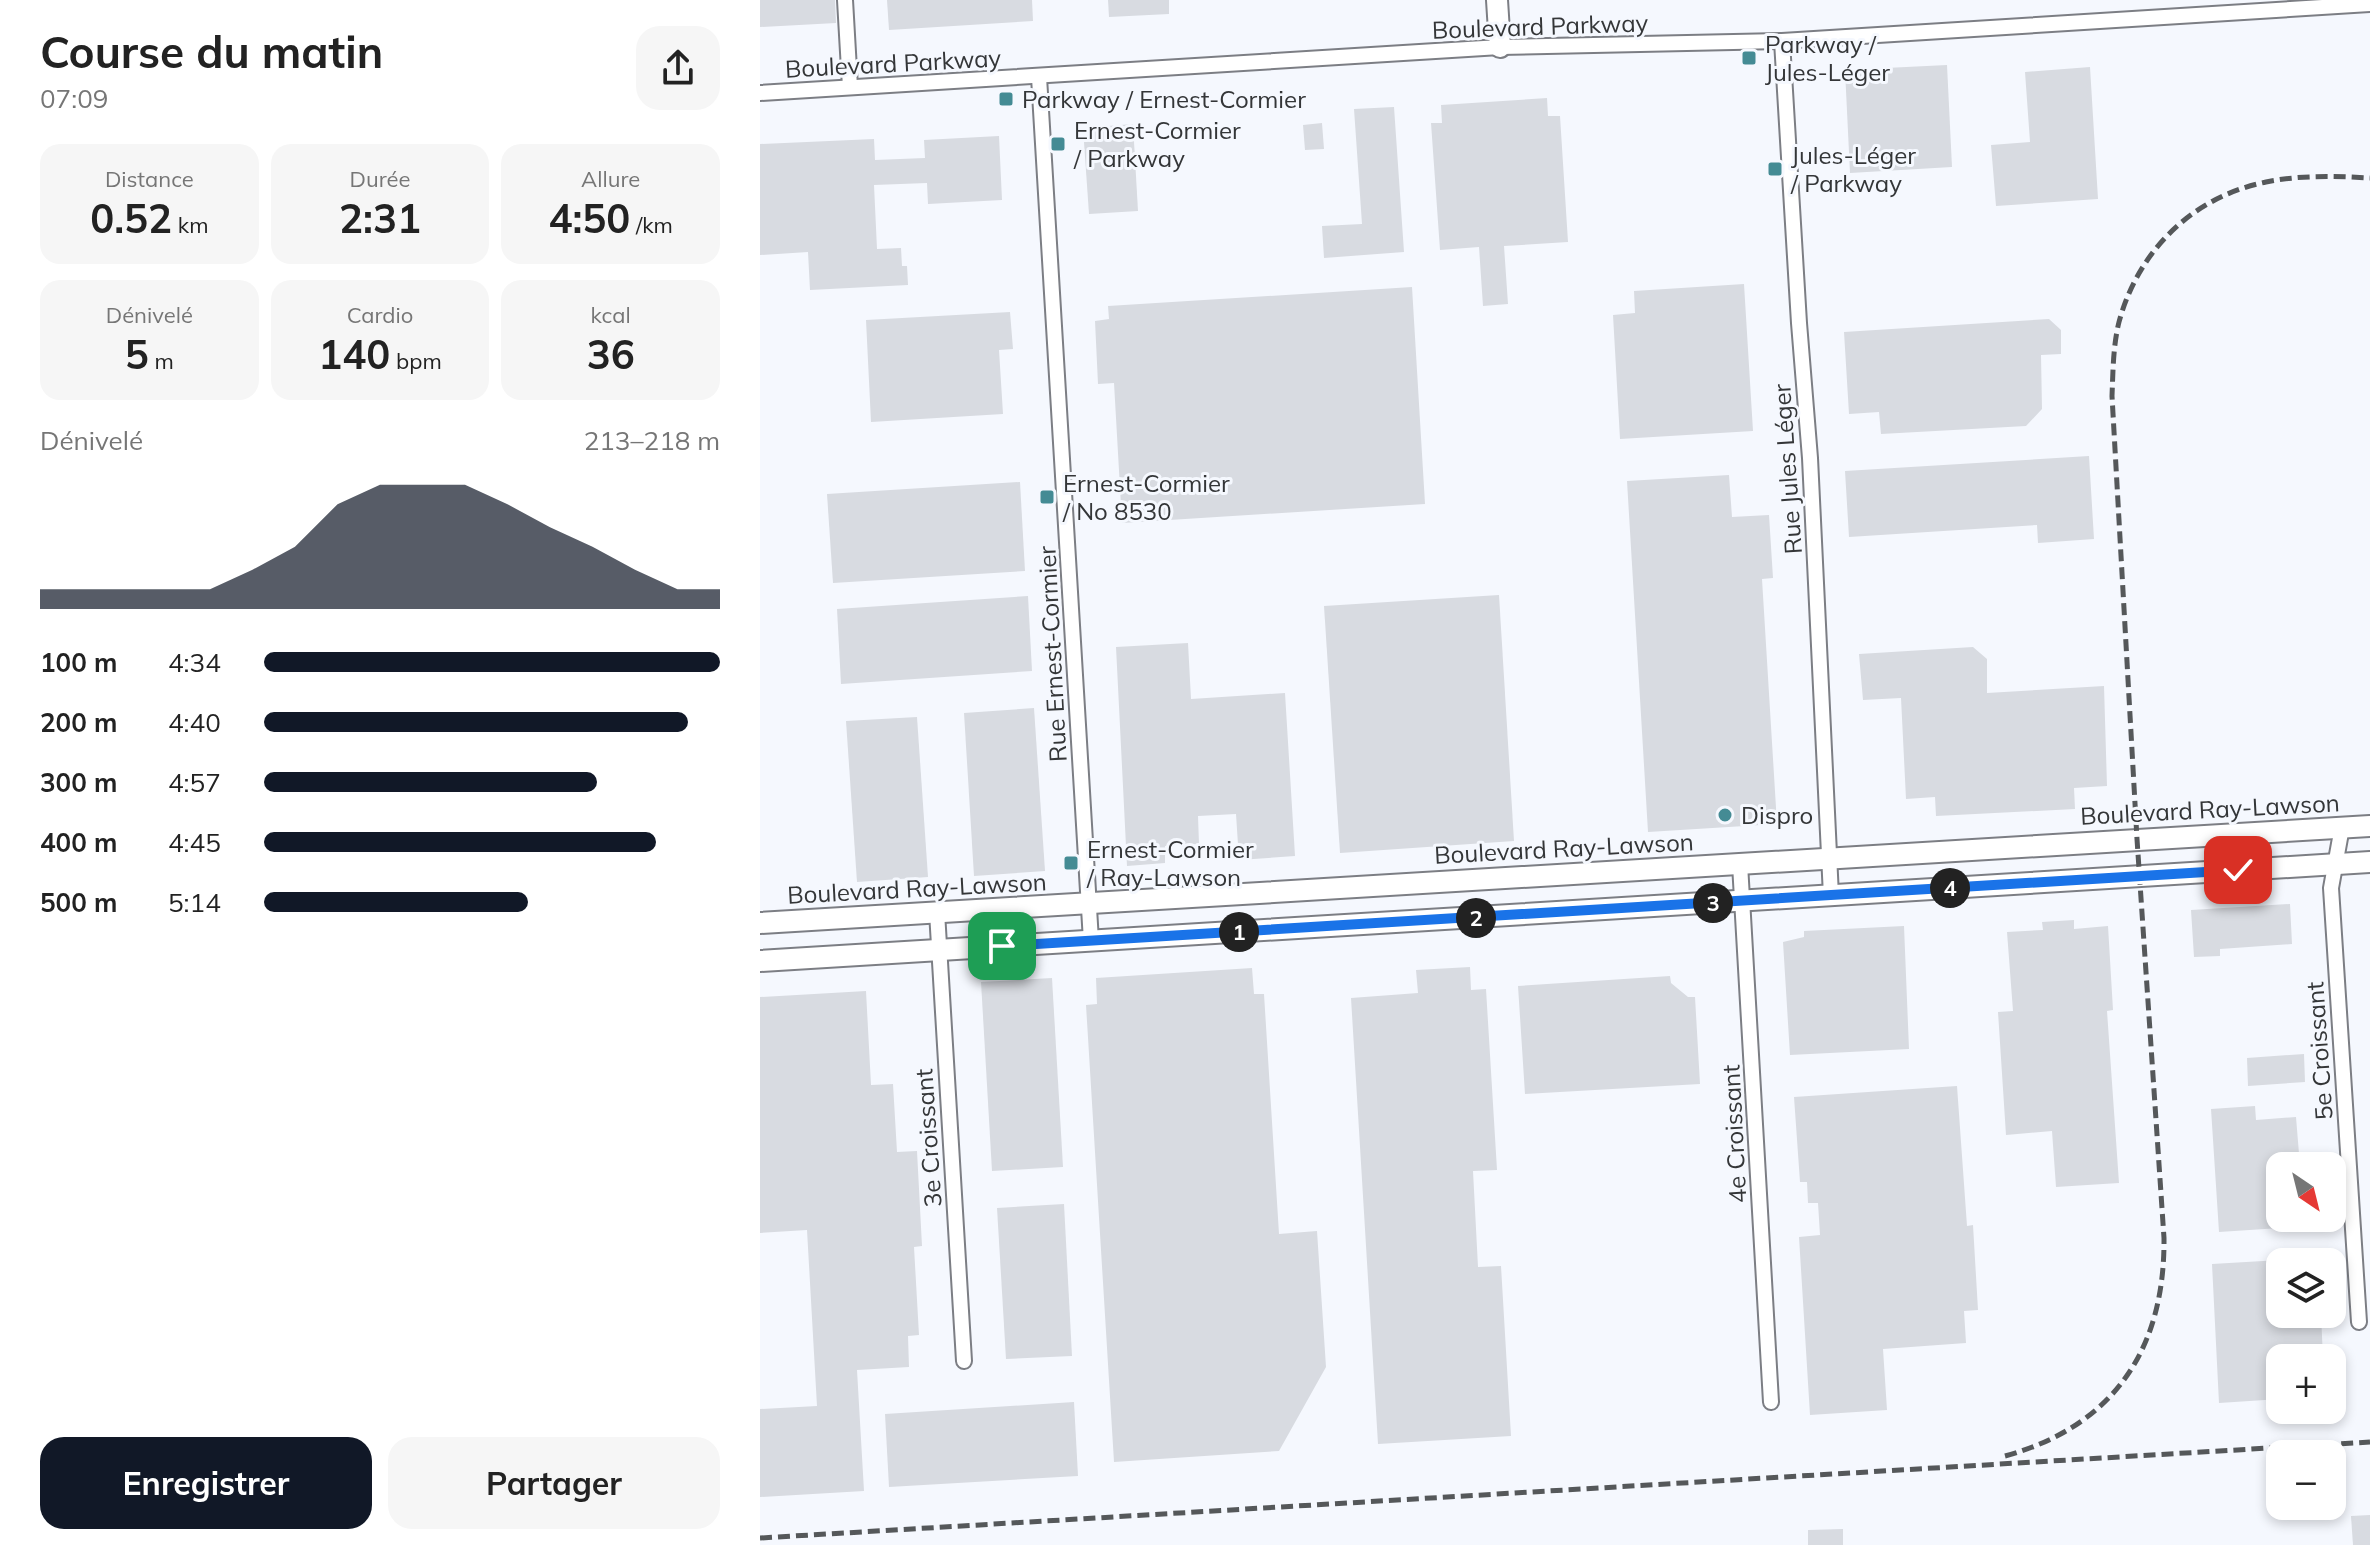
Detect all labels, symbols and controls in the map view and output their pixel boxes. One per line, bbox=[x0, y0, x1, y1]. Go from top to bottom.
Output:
street label: Boulevard Parkway bbox=[1431, 7, 1649, 45]
text: Course du matin bbox=[40, 24, 383, 79]
button: share bbox=[636, 26, 720, 110]
place label: Parkway / Jules-Léger bbox=[1765, 29, 1890, 87]
street label: Boulevard Parkway bbox=[784, 42, 1002, 84]
marker: Parkway / Jules-Léger bbox=[1740, 49, 1758, 67]
text: 07:09 bbox=[40, 82, 108, 115]
place label: Parkway / Ernest-Cormier bbox=[1022, 84, 1306, 114]
marker: Parkway / Ernest-Cormier bbox=[997, 90, 1015, 108]
place label: Ernest-Cormier / Parkway bbox=[1073, 115, 1241, 173]
marker: Ernest-Cormier / Parkway bbox=[1049, 135, 1067, 153]
place label: Jules-Léger / Parkway bbox=[1790, 140, 1916, 198]
marker: Jules-Léger / Parkway bbox=[1766, 160, 1784, 178]
text: Distance bbox=[105, 165, 194, 193]
text: Durée bbox=[350, 165, 410, 193]
text: Allure bbox=[581, 165, 640, 193]
text: 0.52 bbox=[90, 193, 172, 243]
text: 2:31 bbox=[339, 193, 421, 243]
text: 4:50 bbox=[548, 193, 630, 243]
text: km bbox=[172, 211, 208, 239]
text: /km bbox=[630, 211, 673, 239]
text: Dénivelé bbox=[106, 301, 193, 329]
text: Cardio bbox=[347, 301, 413, 329]
text: kcal bbox=[591, 301, 631, 329]
text: 5 bbox=[125, 329, 149, 379]
text: 140 bbox=[318, 329, 390, 379]
text: 36 bbox=[587, 329, 635, 379]
text: m bbox=[149, 347, 174, 375]
text: bpm bbox=[390, 347, 442, 375]
street label: Rue Jules Léger bbox=[1766, 383, 1808, 555]
text: Dénivelé bbox=[40, 424, 143, 457]
text: 213–218 m bbox=[584, 424, 720, 457]
place label: Ernest-Cormier / No 8530 bbox=[1062, 468, 1230, 526]
marker: Ernest-Cormier / No 8530 bbox=[1038, 488, 1056, 506]
street label: Rue Ernest-Cormier bbox=[1031, 545, 1073, 763]
text: 100 m bbox=[40, 646, 117, 679]
text: 4:34 bbox=[168, 646, 221, 679]
text: 200 m bbox=[40, 706, 117, 739]
text: 4:40 bbox=[168, 706, 221, 739]
text: 300 m bbox=[40, 766, 117, 799]
text: 4:57 bbox=[168, 766, 221, 799]
street label: Boulevard Ray-Lawson bbox=[2080, 787, 2340, 831]
place label: Dispro bbox=[1741, 800, 1813, 830]
marker: Dispro bbox=[1716, 806, 1734, 824]
text: 400 m bbox=[40, 826, 117, 859]
text: 4:45 bbox=[168, 826, 221, 859]
street label: Boulevard Ray-Lawson bbox=[1434, 826, 1694, 870]
place label: Ernest-Cormier / Ray-Lawson bbox=[1086, 834, 1254, 892]
pin bbox=[2204, 836, 2272, 904]
icon: check bbox=[2216, 848, 2260, 892]
marker: Ernest-Cormier / Ray-Lawson bbox=[1062, 854, 1080, 872]
street label: Boulevard Ray-Lawson bbox=[787, 866, 1047, 910]
pin: 4 bbox=[1930, 868, 1970, 908]
text: 4 bbox=[1943, 874, 1957, 902]
pin: 3 bbox=[1693, 883, 1733, 923]
text: 500 m bbox=[40, 886, 117, 919]
text: 5:14 bbox=[168, 886, 221, 919]
text: 3 bbox=[1706, 889, 1720, 917]
pin: 2 bbox=[1456, 898, 1496, 938]
text: 2 bbox=[1469, 904, 1483, 932]
pin bbox=[968, 912, 1036, 980]
pin: 1 bbox=[1219, 912, 1259, 952]
text: 1 bbox=[1232, 918, 1246, 946]
icon: arrive bbox=[980, 924, 1024, 968]
street label: 5e Croissant bbox=[2299, 981, 2339, 1121]
street label: 4e Croissant bbox=[1715, 1064, 1753, 1204]
street label: 3e Croissant bbox=[908, 1068, 948, 1208]
north arrow bbox=[2266, 1152, 2346, 1232]
map controls bbox=[2266, 1152, 2346, 1520]
button: layers bbox=[2266, 1248, 2346, 1328]
button: + bbox=[2266, 1344, 2346, 1424]
button: Enregistrer bbox=[40, 1437, 372, 1529]
button: Partager bbox=[388, 1437, 720, 1529]
button: − bbox=[2266, 1440, 2346, 1520]

